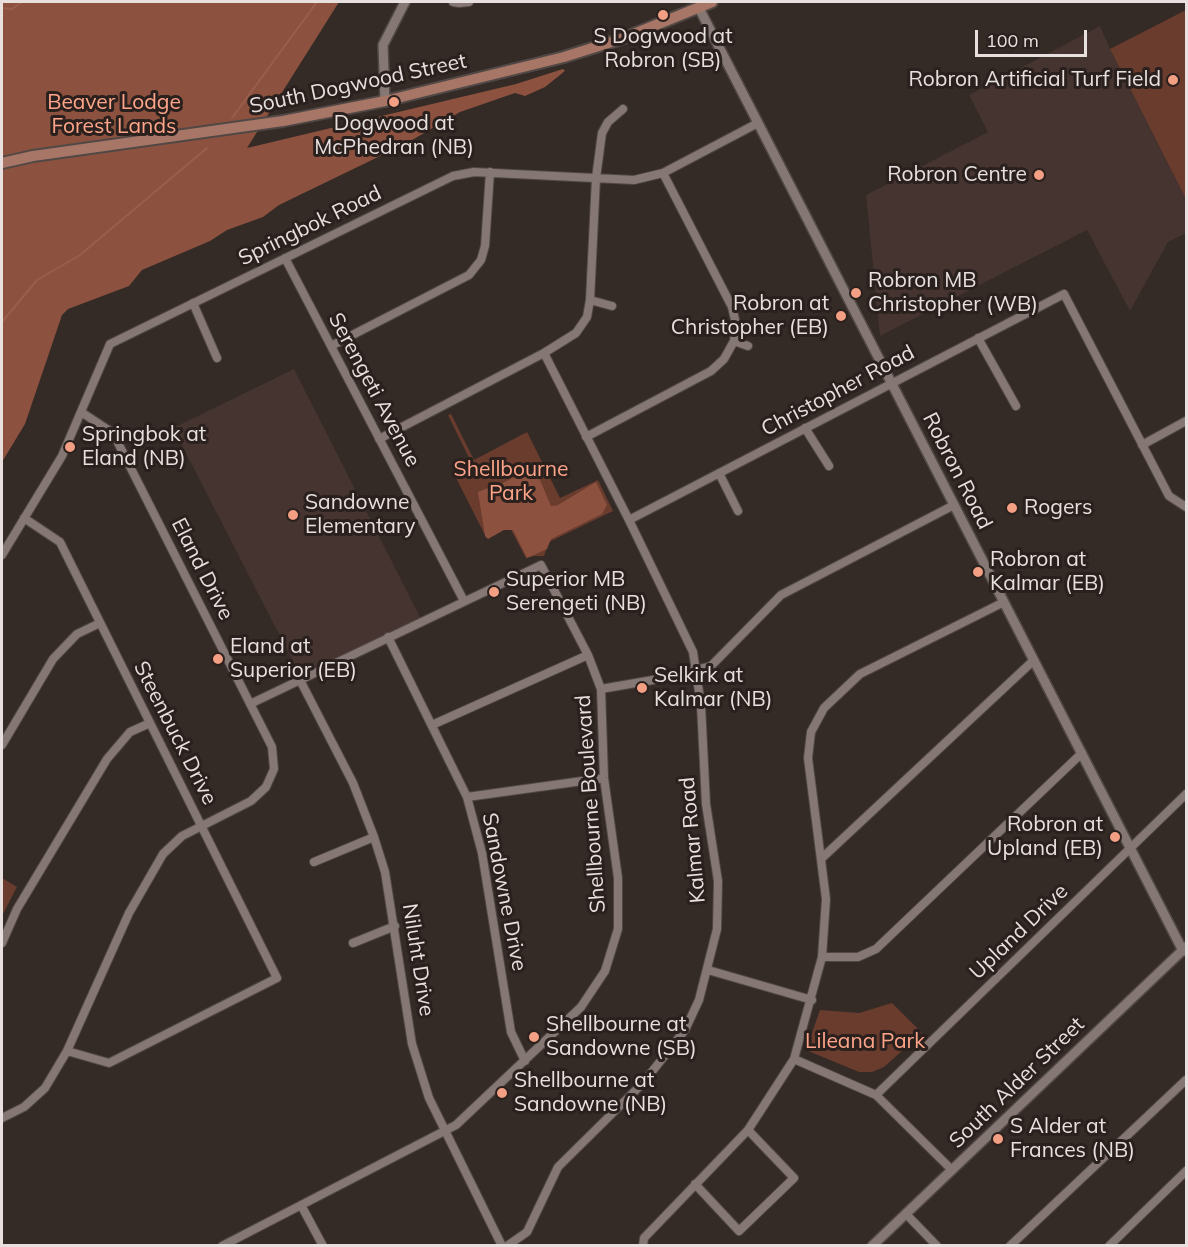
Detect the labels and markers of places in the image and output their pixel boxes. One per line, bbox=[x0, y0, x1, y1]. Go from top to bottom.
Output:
marker: S Dogwood at Robron (SB) bbox=[656, 8, 670, 22]
place label: S Dogwood at Robron (SB) bbox=[593, 24, 733, 74]
place label: Robron Artificial Turf Field bbox=[909, 67, 1161, 93]
marker: Robron Artificial Turf Field bbox=[1166, 73, 1180, 87]
marker: Dogwood at McPhedran (NB) bbox=[387, 95, 401, 109]
place label: Dogwood at McPhedran (NB) bbox=[314, 111, 474, 161]
place label: Robron Centre bbox=[887, 162, 1027, 188]
marker: Robron Centre bbox=[1032, 168, 1046, 182]
place label: Robron MB Christopher (WB) bbox=[868, 268, 1038, 318]
marker: Robron MB Christopher (WB) bbox=[849, 286, 863, 300]
place label: Robron at Christopher (EB) bbox=[671, 291, 829, 341]
marker: Robron at Christopher (EB) bbox=[834, 309, 848, 323]
place label: Springbok at Eland (NB) bbox=[82, 422, 206, 472]
marker: Springbok at Eland (NB) bbox=[63, 440, 77, 454]
place label: Sandowne Elementary bbox=[305, 490, 415, 540]
place label: Rogers bbox=[1024, 495, 1092, 521]
marker: Rogers bbox=[1005, 501, 1019, 515]
marker: Sandowne Elementary bbox=[286, 508, 300, 522]
place label: Robron at Kalmar (EB) bbox=[990, 547, 1105, 597]
marker: Robron at Kalmar (EB) bbox=[971, 565, 985, 579]
place label: Superior MB Serengeti (NB) bbox=[506, 567, 647, 617]
marker: Superior MB Serengeti (NB) bbox=[487, 585, 501, 599]
place label: Eland at Superior (EB) bbox=[230, 634, 357, 684]
marker: Eland at Superior (EB) bbox=[211, 652, 225, 666]
place label: Selkirk at Kalmar (NB) bbox=[654, 663, 772, 713]
marker: Selkirk at Kalmar (NB) bbox=[635, 681, 649, 695]
place label: Robron at Upland (EB) bbox=[987, 812, 1103, 862]
marker: Robron at Upland (EB) bbox=[1108, 830, 1122, 844]
place label: Shellbourne at Sandowne (SB) bbox=[546, 1012, 697, 1062]
marker: Shellbourne at Sandowne (SB) bbox=[527, 1030, 541, 1044]
place label: Shellbourne at Sandowne (NB) bbox=[514, 1068, 667, 1118]
marker: Shellbourne at Sandowne (NB) bbox=[495, 1086, 509, 1100]
place label: S Alder at Frances (NB) bbox=[1010, 1114, 1135, 1164]
marker: S Alder at Frances (NB) bbox=[991, 1132, 1005, 1146]

